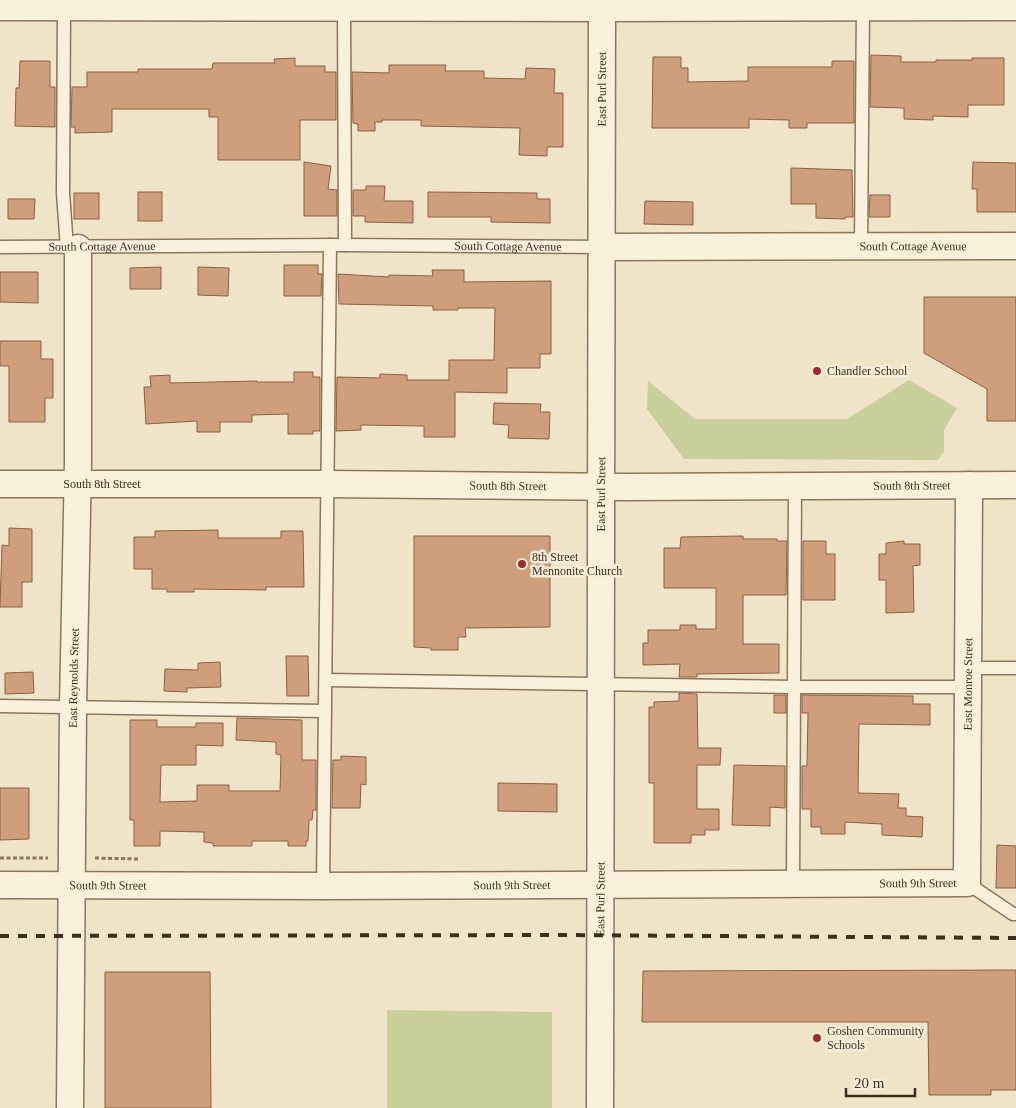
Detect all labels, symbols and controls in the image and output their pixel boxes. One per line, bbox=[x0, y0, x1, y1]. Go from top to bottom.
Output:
street label: East Purl Street bbox=[595, 51, 609, 126]
street label: South Cottage Avenue bbox=[48, 239, 156, 254]
street label: South Cottage Avenue bbox=[454, 239, 562, 254]
street label: South Cottage Avenue bbox=[859, 239, 967, 253]
place label: Chandler School bbox=[827, 364, 908, 378]
marker: Chandler School bbox=[811, 365, 823, 377]
street label: East Purl Street bbox=[594, 456, 608, 531]
street label: South 8th Street bbox=[63, 477, 141, 491]
street label: South 8th Street bbox=[469, 478, 547, 493]
street label: South 8th Street bbox=[873, 478, 951, 493]
place label: 8th Street Mennonite Church bbox=[532, 550, 622, 578]
marker: 8th Street Mennonite Church bbox=[516, 558, 528, 570]
street label: East Reynolds Street bbox=[66, 627, 82, 728]
street label: East Monroe Street bbox=[961, 637, 975, 730]
street label: East Purl Street bbox=[593, 861, 607, 936]
street label: South 9th Street bbox=[879, 876, 957, 890]
street label: South 9th Street bbox=[69, 878, 147, 892]
street label: South 9th Street bbox=[473, 878, 551, 892]
place label: Goshen Community Schools bbox=[827, 1024, 924, 1052]
marker: Goshen Community Schools bbox=[811, 1032, 823, 1044]
scale bar bbox=[846, 1066, 915, 1098]
text: 20 m bbox=[854, 1075, 885, 1091]

